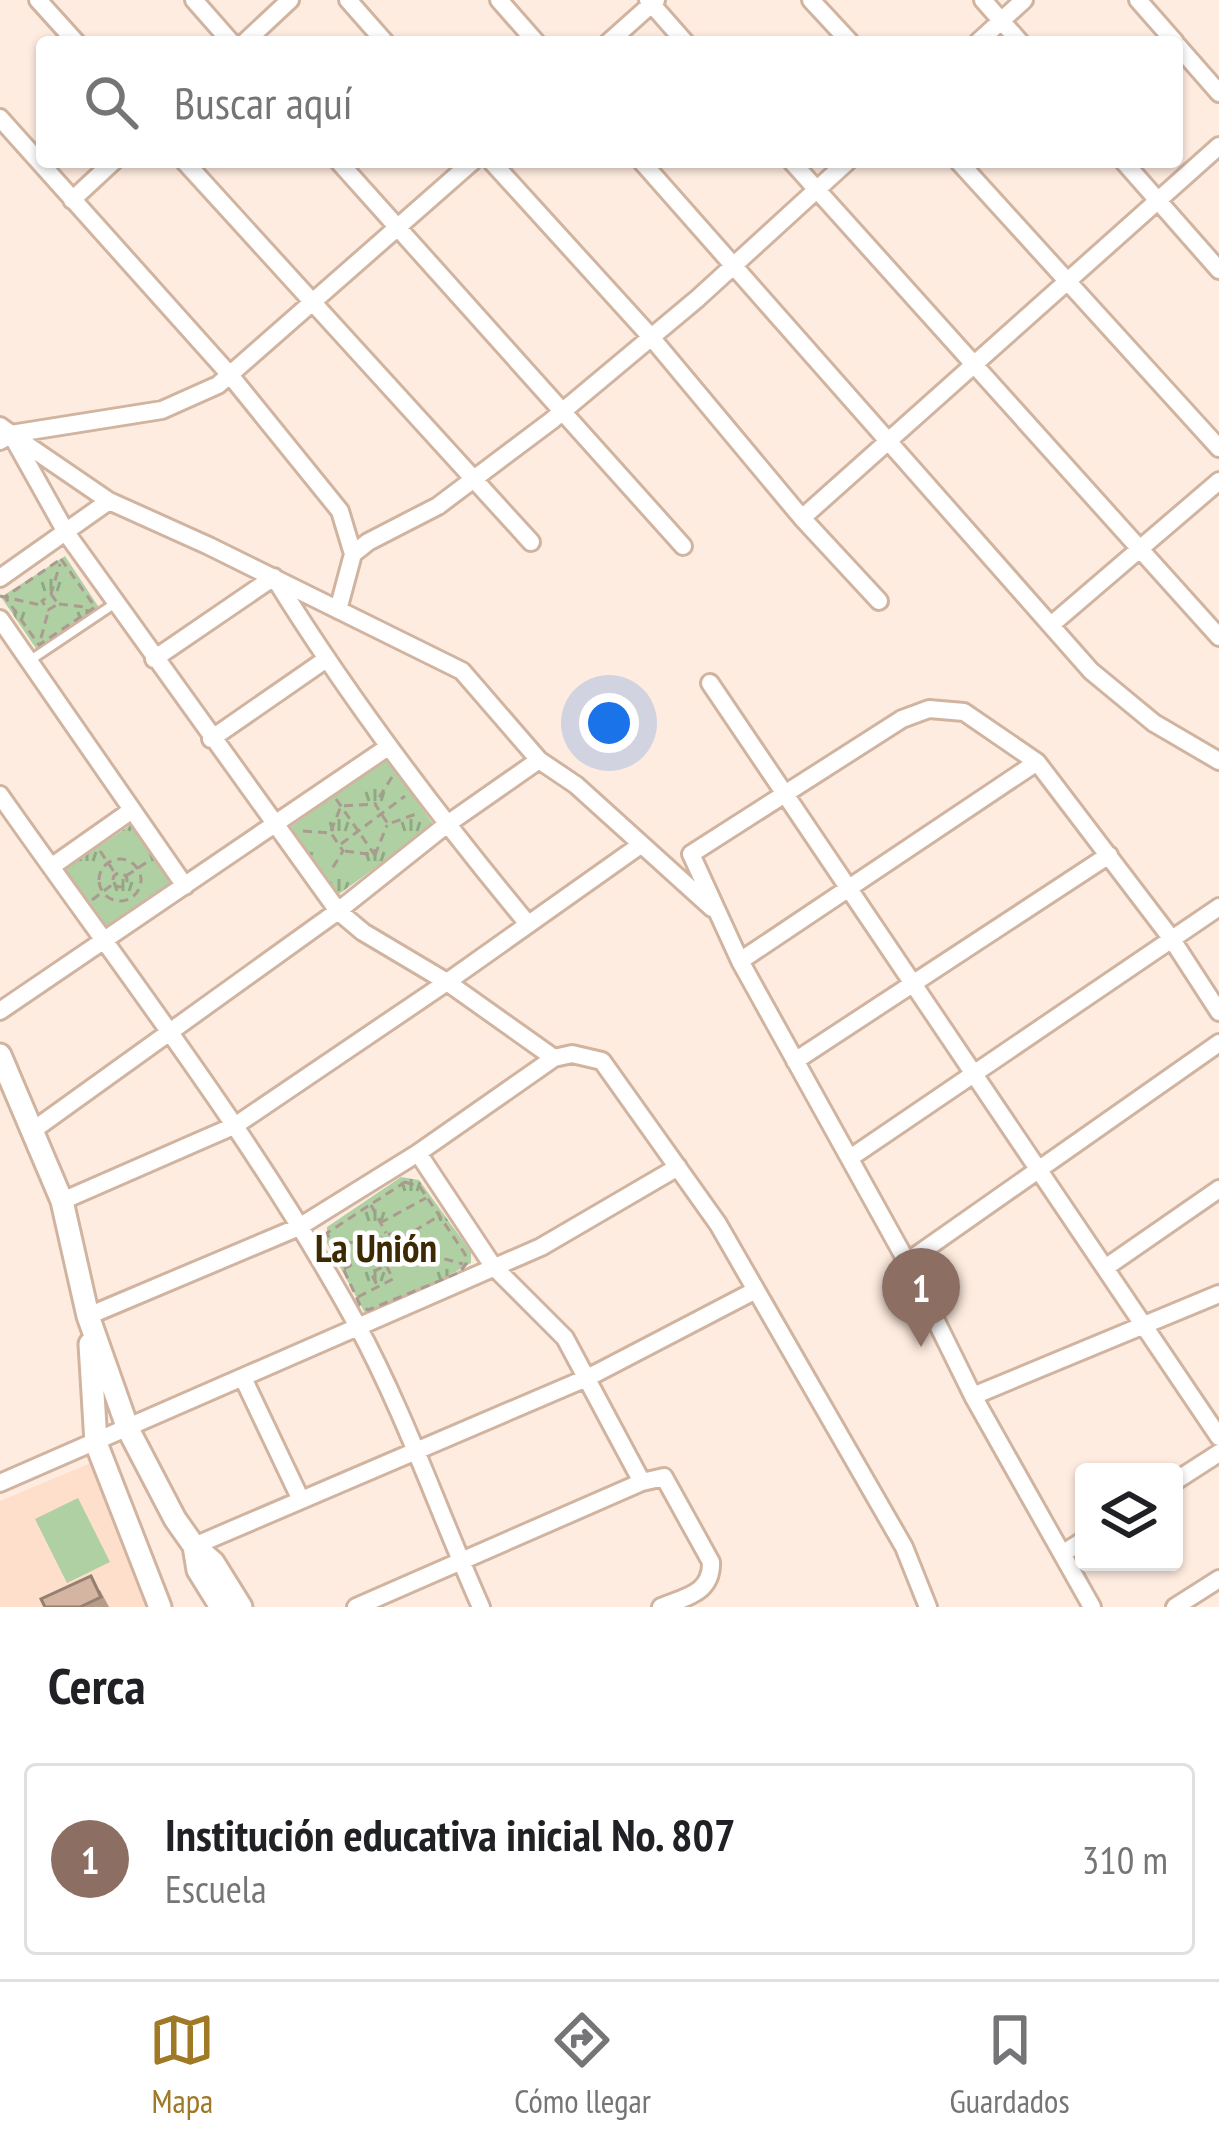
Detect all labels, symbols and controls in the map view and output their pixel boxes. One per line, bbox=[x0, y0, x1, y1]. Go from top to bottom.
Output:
search box bbox=[36, 36, 1183, 168]
icon: search bbox=[78, 69, 144, 135]
text: Buscar aquí bbox=[174, 73, 353, 131]
your location bbox=[579, 693, 639, 753]
district label: La Unión bbox=[315, 1222, 437, 1273]
pin: 1 bbox=[882, 1248, 960, 1347]
map controls bbox=[1075, 1463, 1183, 1571]
button: layers bbox=[1075, 1463, 1183, 1571]
text: Cerca bbox=[48, 1652, 146, 1718]
text: Institución educativa inicial No. 807 bbox=[165, 1805, 736, 1863]
text: 1 bbox=[81, 1834, 99, 1885]
text: 310 m bbox=[1082, 1834, 1168, 1885]
text: Escuela bbox=[165, 1863, 267, 1914]
tab: Mapa bbox=[149, 2007, 215, 2122]
tab: Cómo llegar bbox=[514, 2007, 651, 2122]
tab: Guardados bbox=[950, 2007, 1070, 2122]

